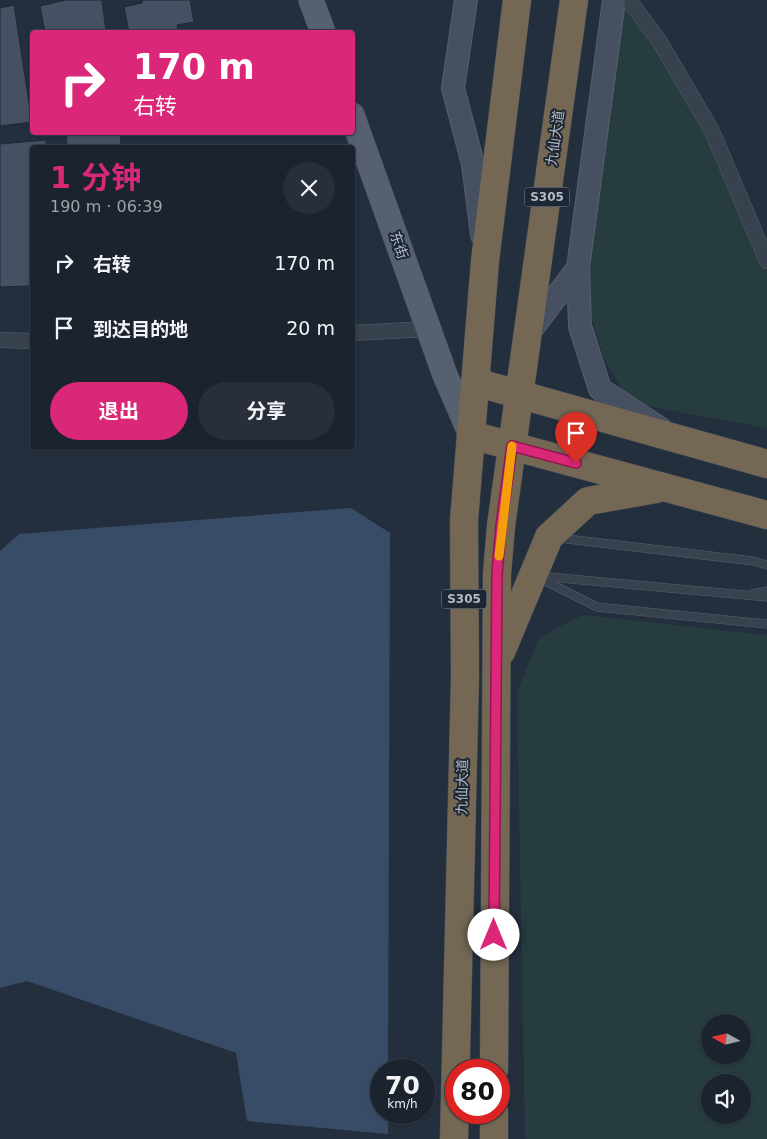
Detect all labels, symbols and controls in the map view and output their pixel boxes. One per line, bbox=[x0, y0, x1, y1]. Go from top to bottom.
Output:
text: 170 m bbox=[133, 47, 255, 87]
icon: right bbox=[50, 50, 115, 115]
text: 右转 bbox=[133, 94, 177, 119]
street label: 九仙大道 bbox=[543, 109, 567, 167]
text: 1 分钟 bbox=[50, 160, 141, 195]
button: close bbox=[283, 162, 335, 214]
road number: S305 bbox=[524, 188, 570, 206]
text: 190 m · 06:39 bbox=[50, 197, 163, 216]
street label: 东街 bbox=[387, 229, 411, 261]
icon: right bbox=[50, 249, 78, 277]
text: 170 m bbox=[274, 252, 335, 274]
text: 右转 bbox=[93, 253, 131, 275]
icon: arrive bbox=[50, 314, 78, 342]
text: 20 m bbox=[286, 317, 335, 339]
text: 到达目的地 bbox=[93, 318, 188, 340]
button: 退出 bbox=[50, 382, 188, 440]
button: 分享 bbox=[198, 382, 335, 440]
pin bbox=[555, 412, 597, 463]
icon: arrive bbox=[562, 419, 590, 447]
road number: S305 bbox=[442, 590, 486, 608]
street label: 九仙大道 bbox=[454, 759, 470, 815]
position arrow bbox=[467, 908, 519, 960]
north arrow bbox=[701, 1014, 751, 1064]
map controls bbox=[701, 1014, 751, 1124]
speed limit sign: 80 bbox=[445, 1059, 510, 1124]
text: 70 bbox=[385, 1071, 420, 1100]
button: sound bbox=[701, 1074, 751, 1124]
text: km/h bbox=[387, 1097, 418, 1111]

